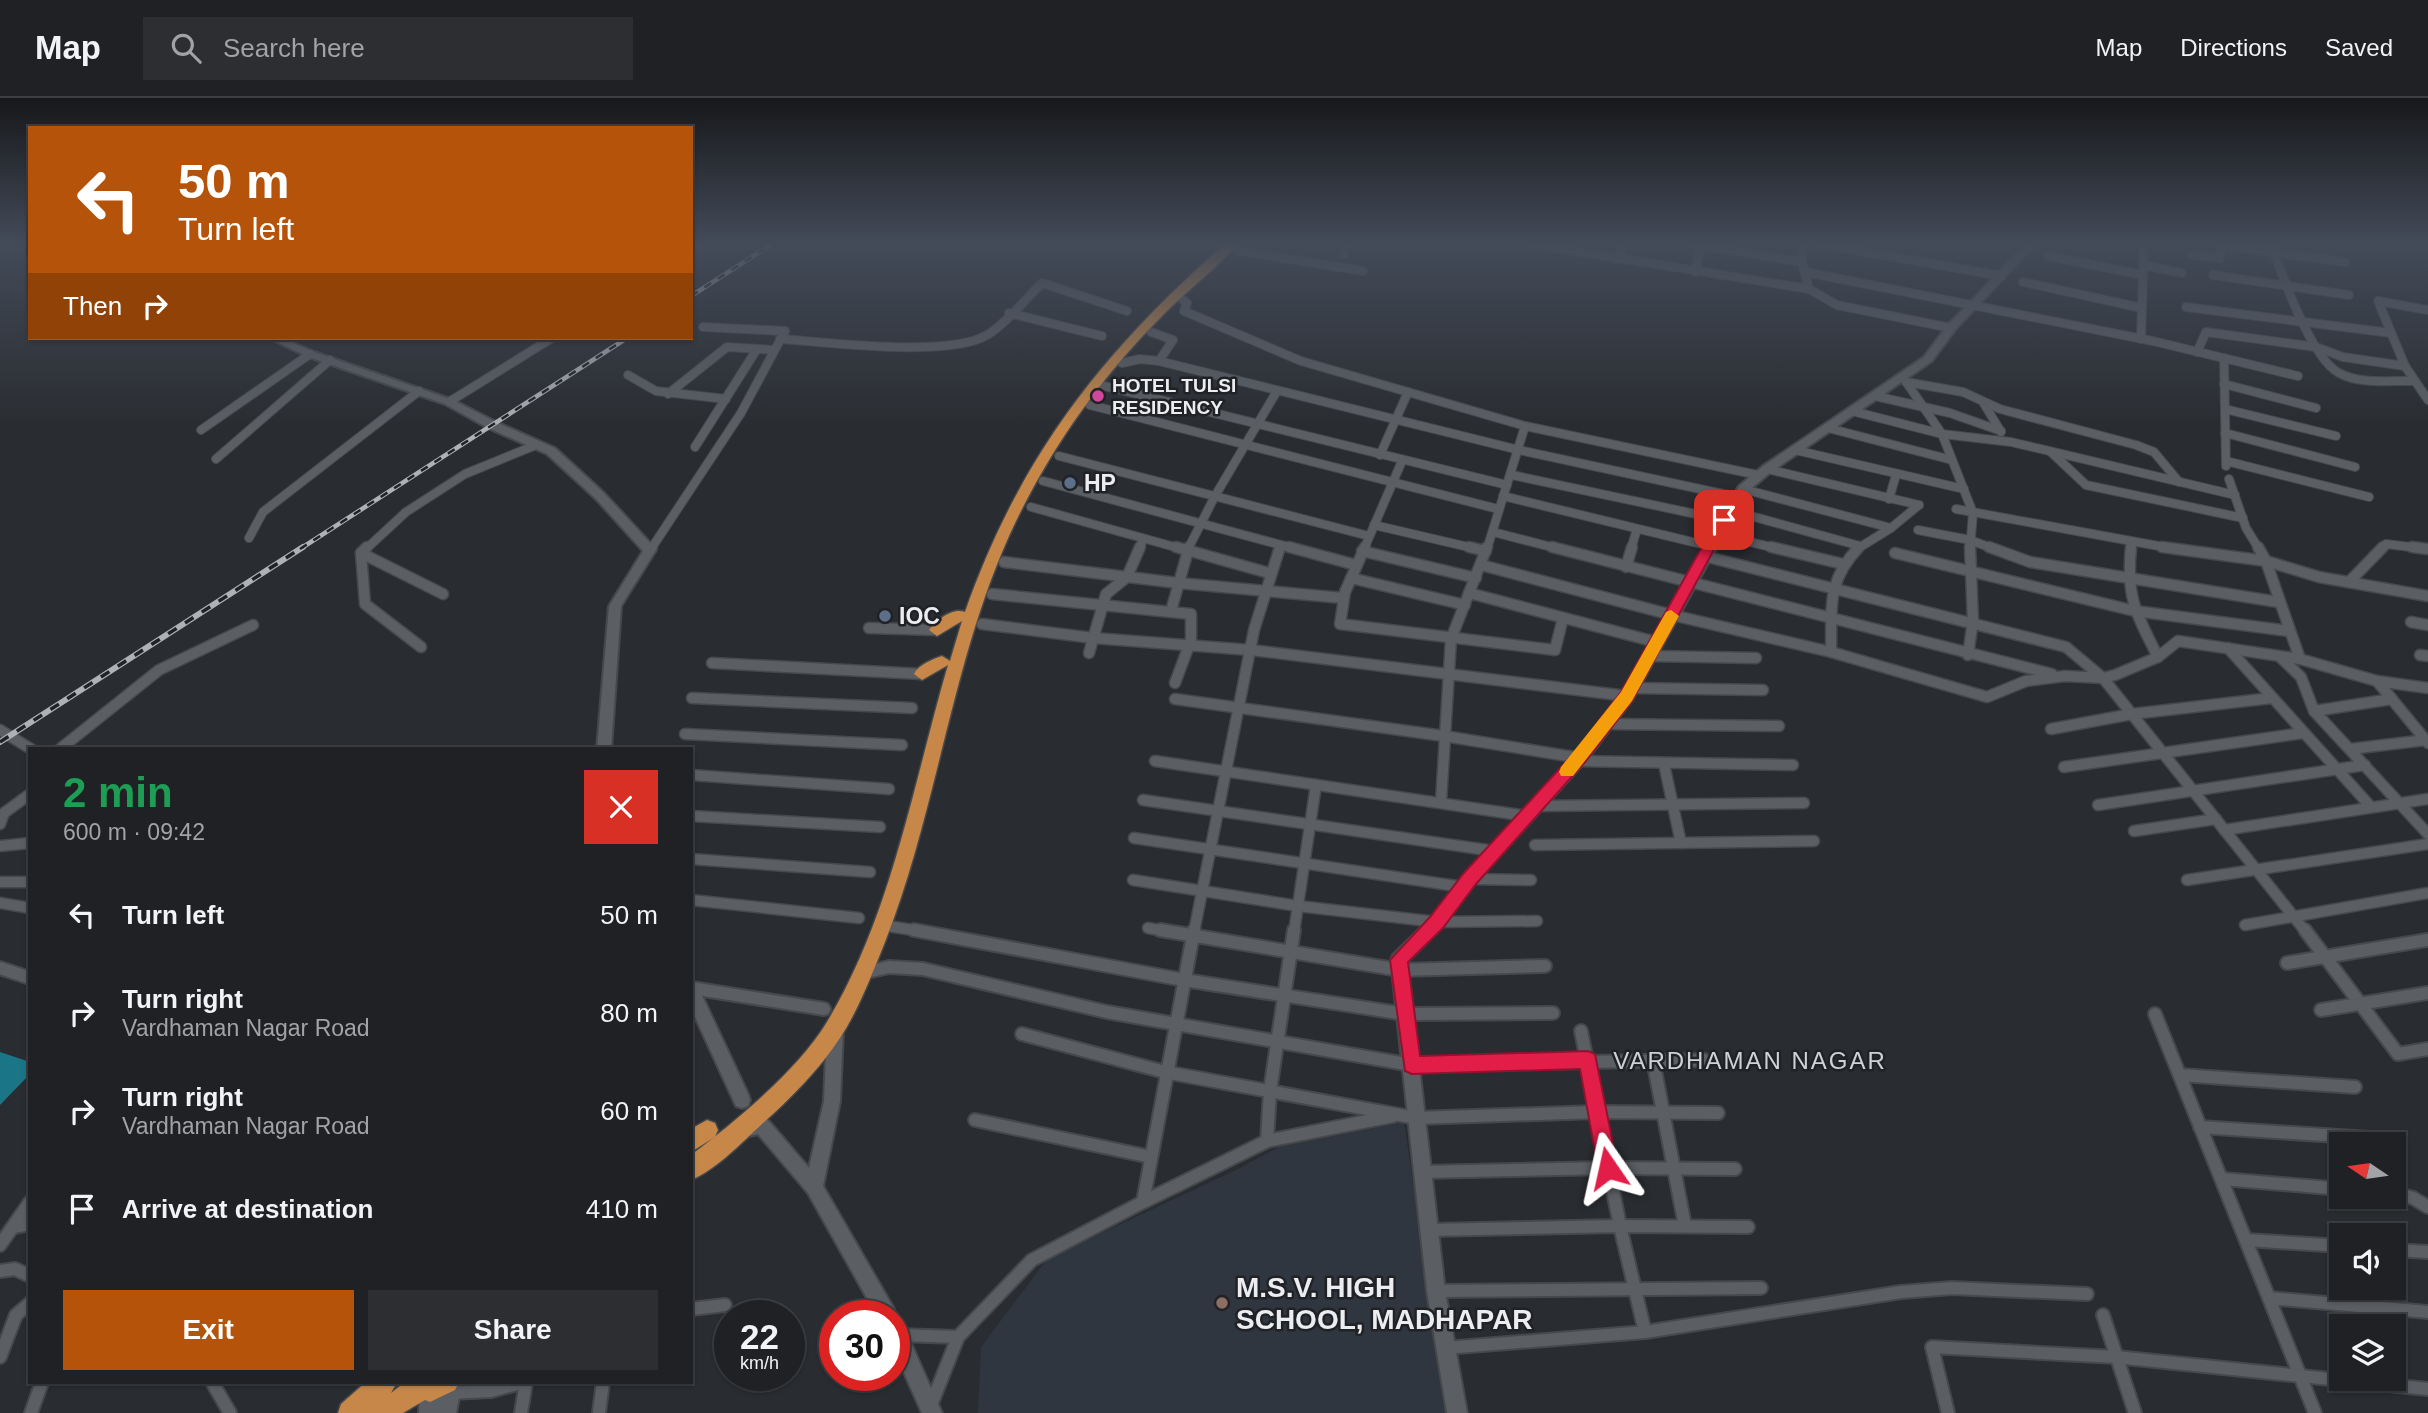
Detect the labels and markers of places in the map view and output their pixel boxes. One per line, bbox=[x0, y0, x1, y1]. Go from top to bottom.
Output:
place label: HOTEL TULSI RESIDENCY bbox=[1112, 375, 1236, 418]
marker: HOTEL TULSI RESIDENCY bbox=[1090, 388, 1106, 404]
place label: HP bbox=[1084, 470, 1116, 496]
marker: HP bbox=[1062, 475, 1078, 491]
pin bbox=[1694, 490, 1754, 550]
place label: IOC bbox=[899, 603, 940, 629]
marker: IOC bbox=[877, 608, 893, 624]
place label: M.S.V. HIGH SCHOOL, MADHAPAR bbox=[1236, 1272, 1533, 1335]
marker: M.S.V. HIGH SCHOOL, MADHAPAR bbox=[1214, 1295, 1230, 1311]

